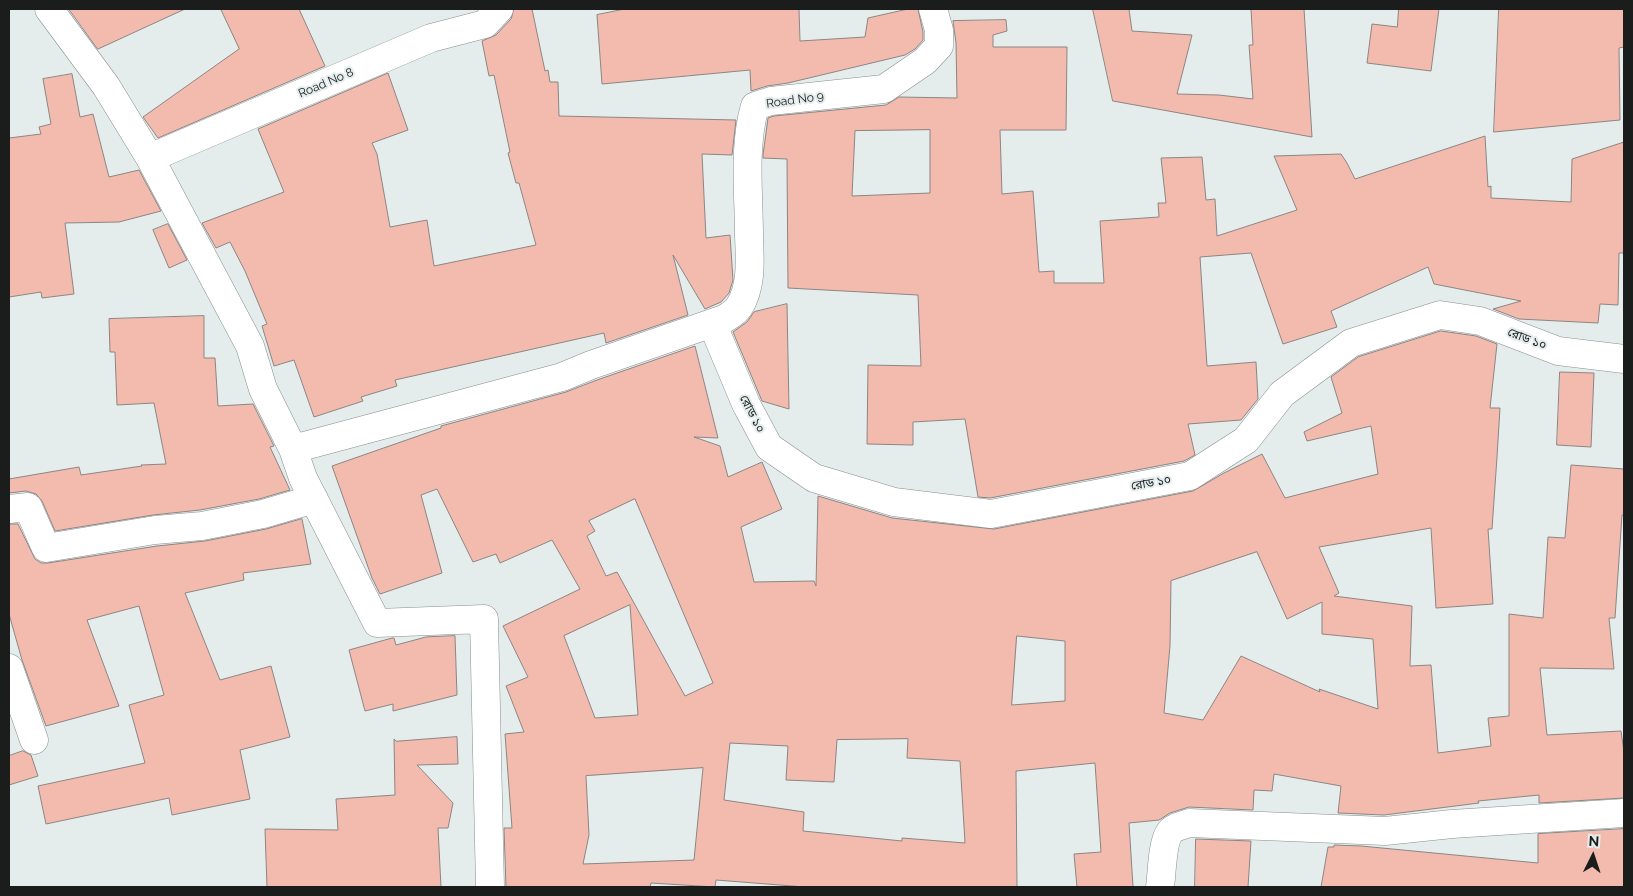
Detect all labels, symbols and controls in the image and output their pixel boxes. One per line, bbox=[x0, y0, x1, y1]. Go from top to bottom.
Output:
street label: Road No 8 bbox=[296, 65, 356, 101]
street label: Road No 9 bbox=[765, 89, 825, 111]
street label: রোড ১০ bbox=[1506, 325, 1548, 353]
street label: রোড ১০ bbox=[736, 393, 768, 435]
street label: রোড ১০ bbox=[1130, 472, 1172, 494]
north arrow bbox=[1568, 831, 1618, 881]
text: N bbox=[1588, 833, 1600, 849]

